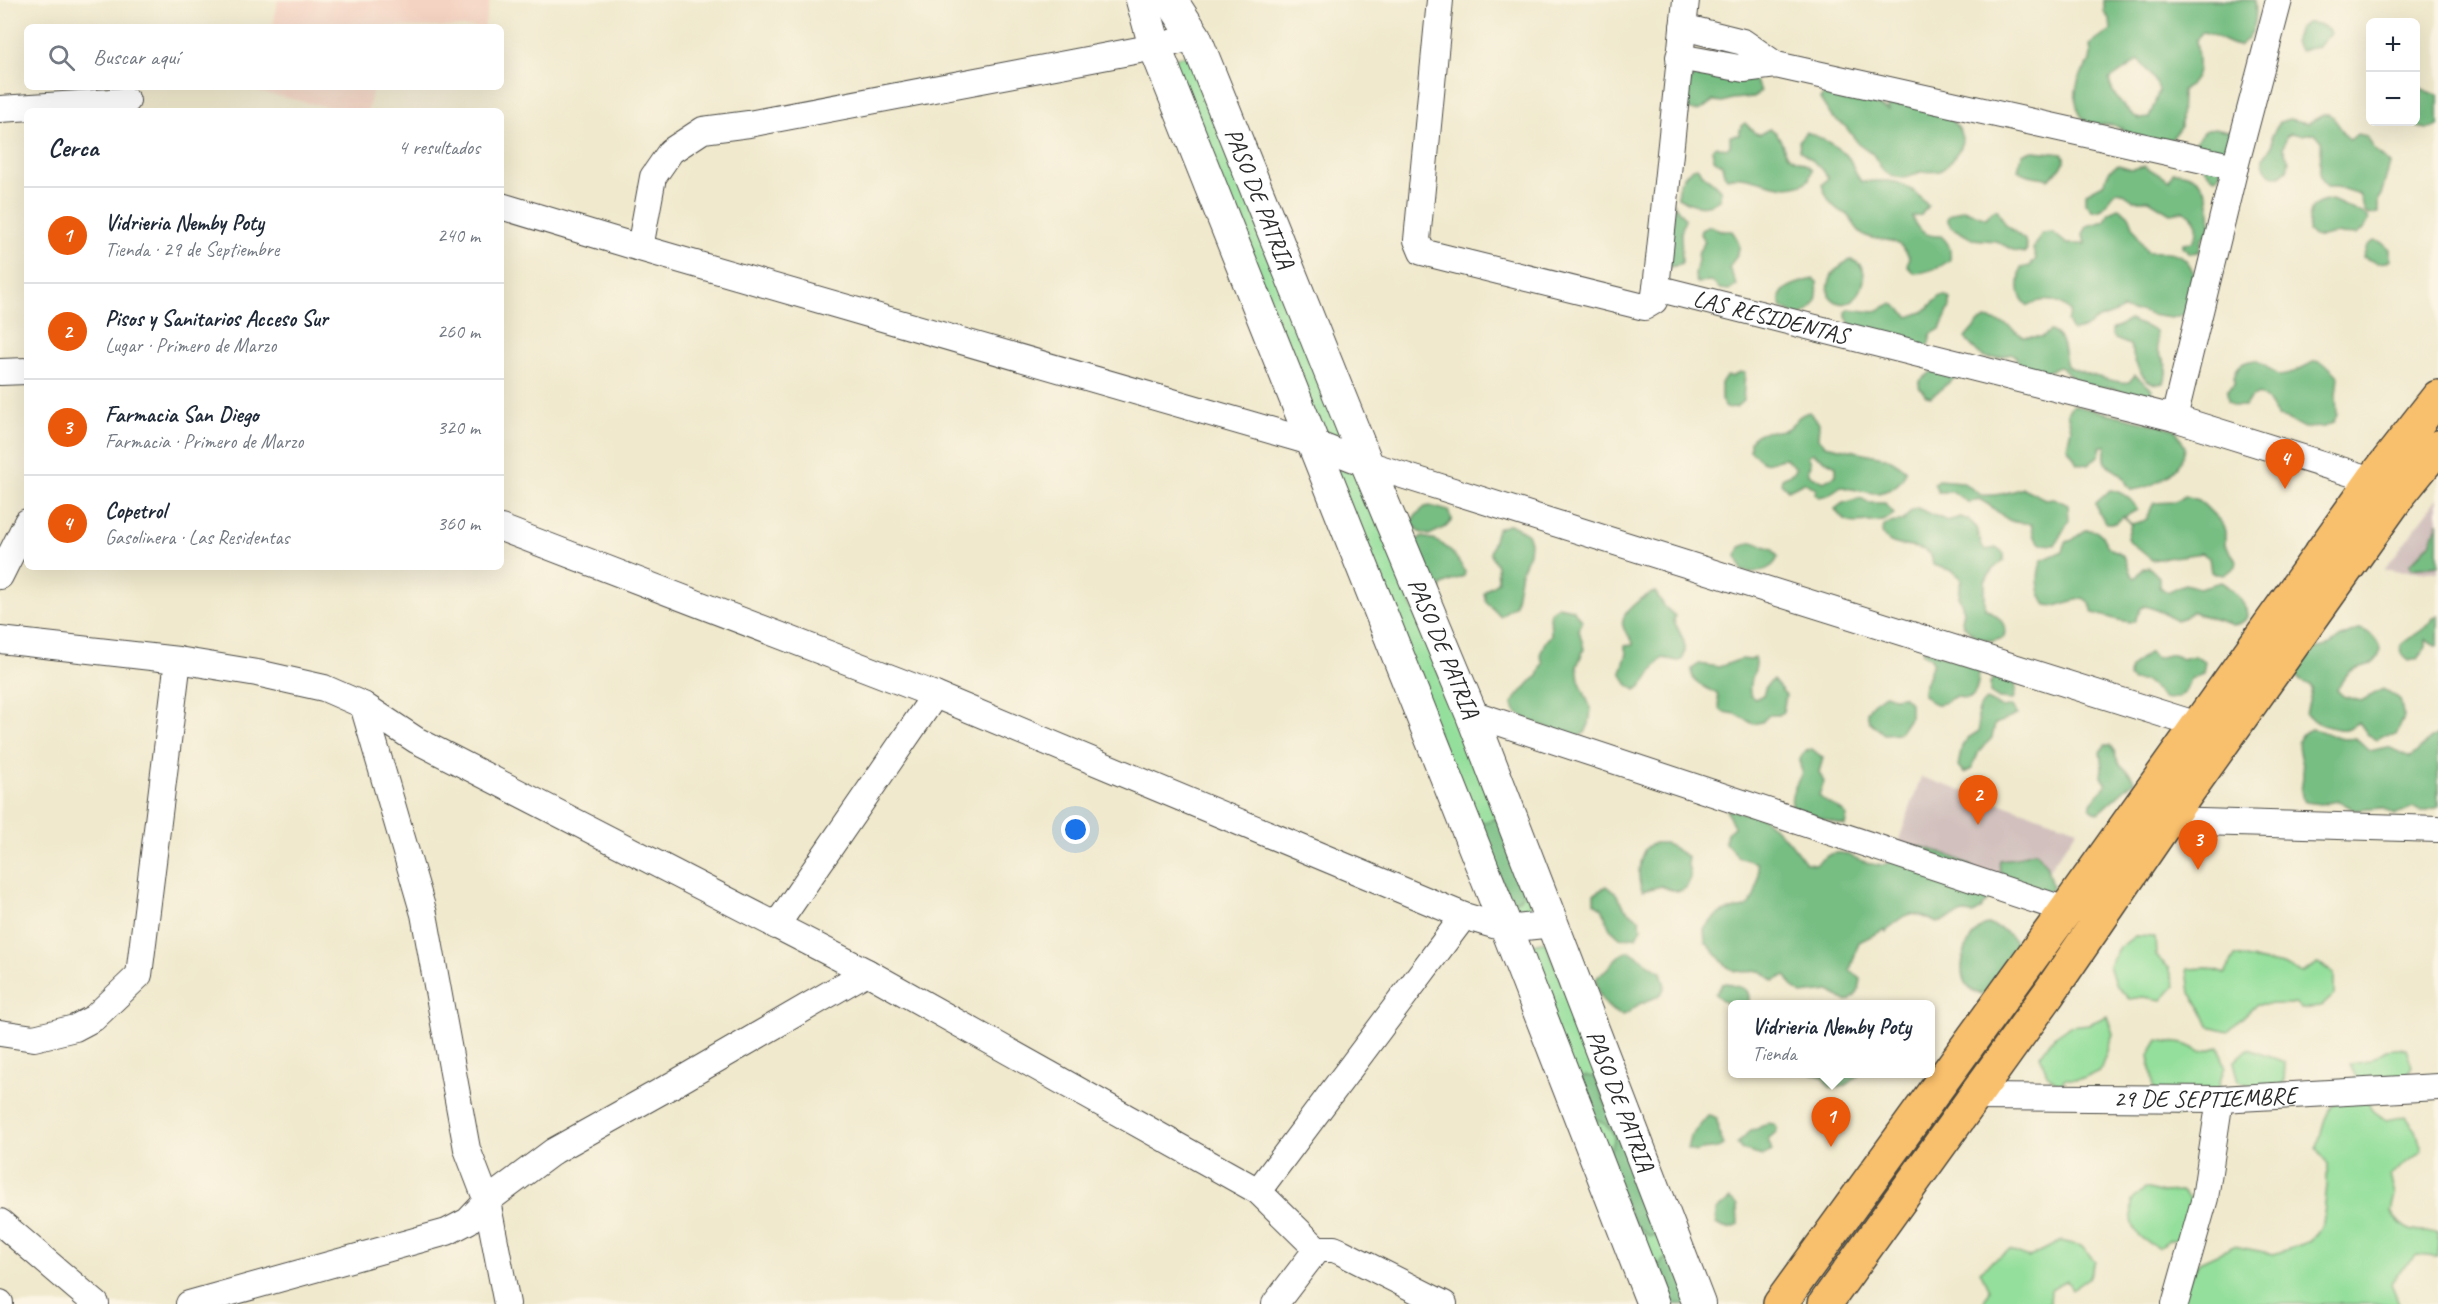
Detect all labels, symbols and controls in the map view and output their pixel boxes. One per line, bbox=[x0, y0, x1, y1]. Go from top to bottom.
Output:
map controls bbox=[2366, 18, 2420, 126]
button: + bbox=[2366, 18, 2420, 72]
search box bbox=[24, 24, 504, 90]
icon: search bbox=[45, 41, 78, 74]
text: Buscar aquí bbox=[93, 43, 179, 71]
button: − bbox=[2366, 72, 2420, 126]
street label: PASO DE PATRIA bbox=[1218, 124, 1302, 274]
text: Cerca bbox=[48, 131, 98, 164]
text: 4 resultados bbox=[398, 135, 480, 160]
text: Vidrieria Nemby Poty bbox=[105, 209, 264, 237]
text: 1 bbox=[63, 223, 72, 248]
text: 240 m bbox=[437, 223, 480, 248]
text: Tienda · 29 de Septiembre bbox=[105, 237, 279, 262]
street label: LAS RESIDENTAS bbox=[1690, 283, 1855, 351]
text: Pisos y Sanitarios Acceso Sur bbox=[105, 305, 328, 333]
text: 2 bbox=[63, 319, 72, 344]
text: 260 m bbox=[437, 319, 480, 344]
text: Lugar · Primero de Marzo bbox=[105, 333, 276, 358]
text: Farmacia San Diego bbox=[105, 401, 259, 429]
text: 3 bbox=[63, 415, 72, 440]
text: 320 m bbox=[437, 415, 480, 440]
text: Farmacia · Primero de Marzo bbox=[105, 429, 303, 454]
pin: 4 bbox=[2266, 440, 2304, 489]
text: Copetrol bbox=[105, 497, 166, 525]
text: 4 bbox=[63, 511, 72, 536]
text: 360 m bbox=[437, 511, 480, 536]
text: Gasolinera · Las Residentas bbox=[105, 525, 289, 550]
street label: PASO DE PATRIA bbox=[1401, 574, 1487, 723]
pin: 2 bbox=[1958, 776, 1998, 825]
your location bbox=[1061, 815, 1090, 844]
pin: 3 bbox=[2178, 820, 2218, 870]
popup bbox=[1728, 1000, 1935, 1078]
text: Vidrieria Nemby Poty bbox=[1752, 1013, 1911, 1041]
street label: PASO DE PATRIA bbox=[1580, 1026, 1662, 1177]
text: Tienda bbox=[1752, 1041, 1797, 1066]
street label: 29 DE SEPTIEMBRE bbox=[2113, 1080, 2300, 1114]
pin: 1 bbox=[1812, 1098, 1850, 1147]

